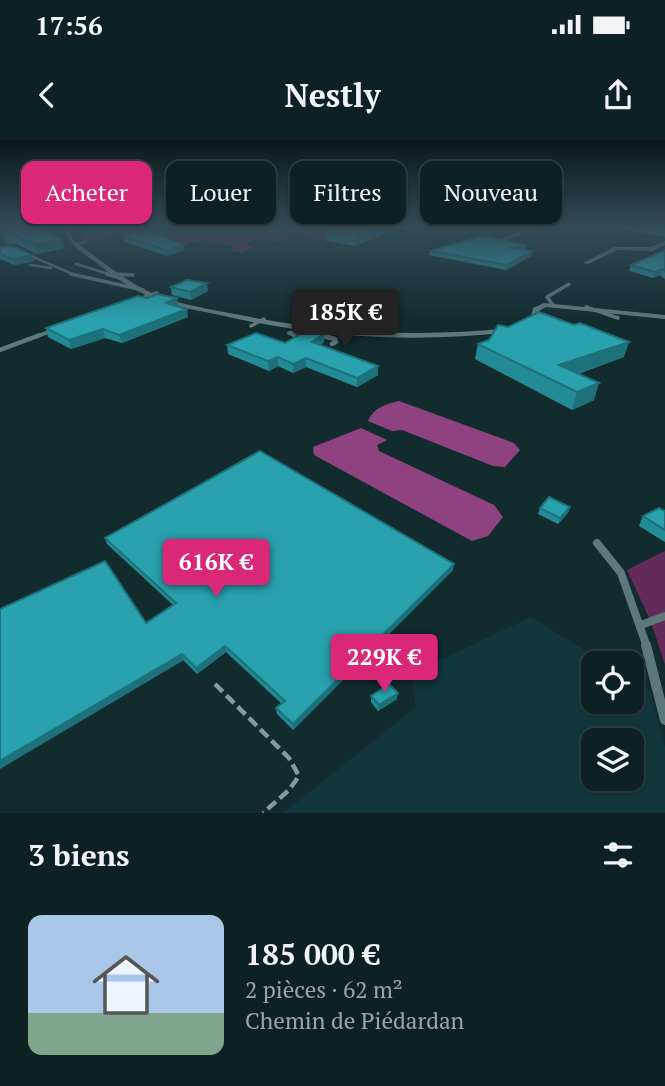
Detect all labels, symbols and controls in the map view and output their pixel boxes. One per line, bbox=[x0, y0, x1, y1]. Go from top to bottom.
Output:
text: 17:56 bbox=[35, 8, 103, 42]
text: Nestly bbox=[284, 74, 381, 116]
icon: back bbox=[28, 76, 66, 114]
icon: share bbox=[599, 76, 637, 114]
chip: Acheter bbox=[21, 161, 152, 224]
chip: Louer bbox=[166, 161, 276, 224]
chip: Filtres bbox=[290, 161, 406, 224]
chip: Nouveau bbox=[420, 161, 562, 224]
pin: 185K € bbox=[288, 290, 402, 349]
text: 185K € bbox=[308, 296, 382, 327]
pin: 616K € bbox=[159, 540, 273, 599]
text: 616K € bbox=[179, 546, 253, 577]
pin: 229K € bbox=[327, 634, 441, 694]
text: 229K € bbox=[347, 641, 421, 672]
map controls bbox=[581, 651, 644, 791]
button: locate bbox=[581, 651, 644, 714]
button: layers bbox=[581, 728, 644, 791]
text: 3 biens bbox=[28, 835, 130, 875]
icon: filters bbox=[599, 836, 637, 874]
text: 185 000 € bbox=[245, 934, 380, 974]
icon: home bbox=[84, 943, 168, 1027]
text: 2 pièces · 62 m² bbox=[245, 974, 403, 1005]
text: Chemin de Piédardan bbox=[245, 1005, 464, 1036]

